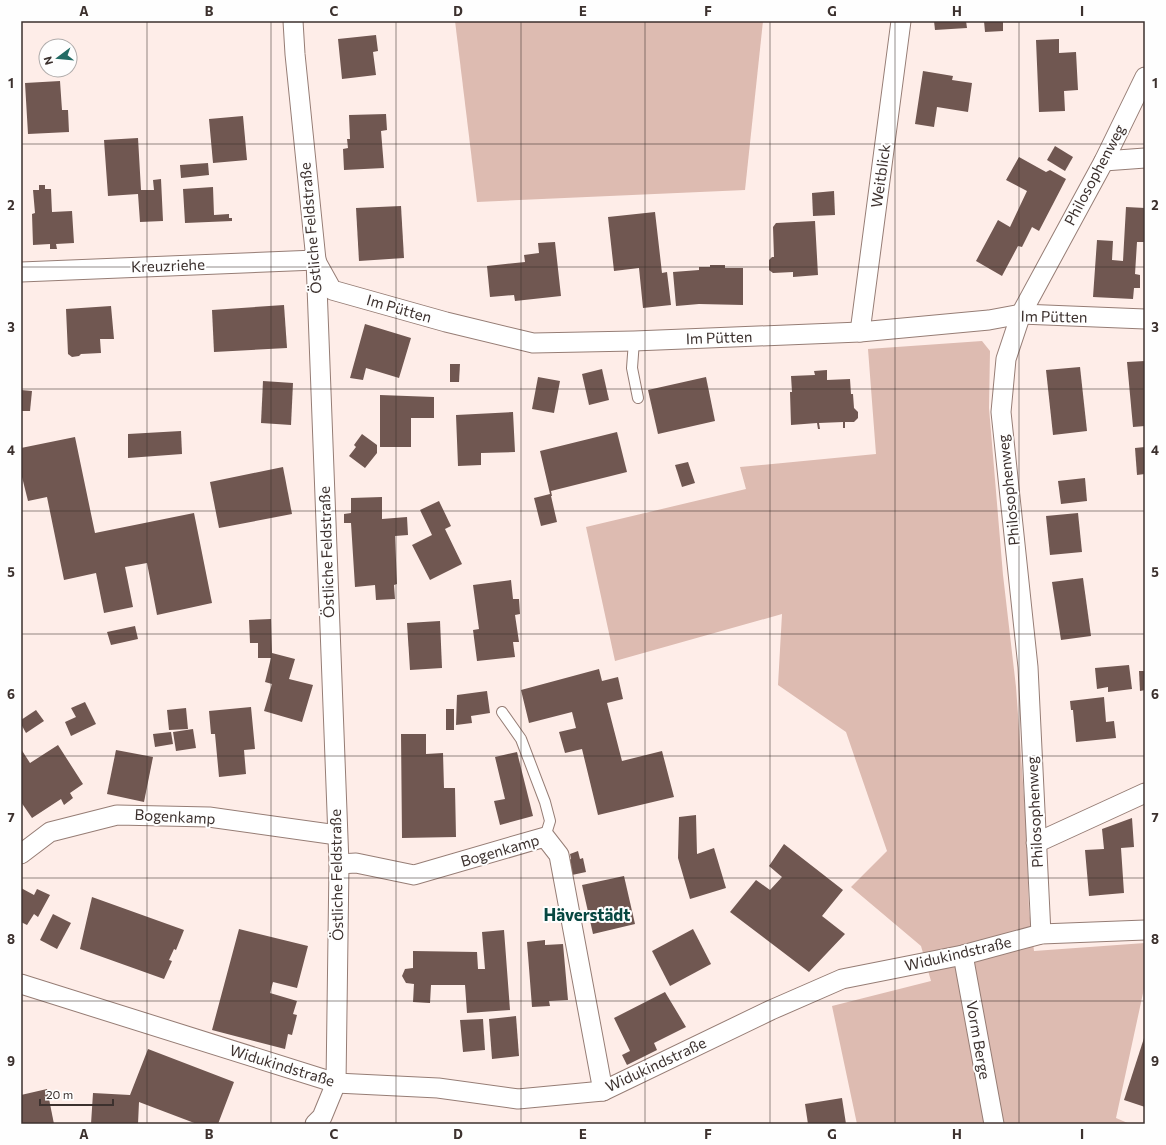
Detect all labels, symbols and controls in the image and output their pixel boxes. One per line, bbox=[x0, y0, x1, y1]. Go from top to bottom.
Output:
text: A bbox=[79, 3, 89, 19]
text: B bbox=[205, 3, 214, 19]
text: C bbox=[330, 3, 339, 19]
text: D bbox=[453, 3, 463, 19]
text: E bbox=[579, 3, 587, 19]
text: F bbox=[704, 3, 712, 19]
text: G bbox=[827, 3, 837, 19]
text: H bbox=[952, 3, 962, 19]
text: I bbox=[1080, 3, 1084, 19]
north arrow bbox=[38, 38, 78, 78]
text: N bbox=[41, 55, 55, 67]
text: 1 bbox=[8, 75, 14, 91]
text: 1 bbox=[1152, 75, 1158, 91]
street label: Philosophenweg bbox=[1060, 121, 1128, 228]
street label: Weitblick bbox=[867, 143, 893, 209]
street label: Östliche Feldstraße bbox=[295, 162, 325, 295]
text: 2 bbox=[7, 197, 15, 213]
text: 2 bbox=[1151, 197, 1159, 213]
street label: Kreuzriehe bbox=[131, 255, 205, 275]
street label: Im Pütten bbox=[365, 290, 434, 326]
street label: Im Pütten bbox=[1021, 306, 1087, 326]
text: 3 bbox=[7, 319, 15, 335]
text: 3 bbox=[1151, 319, 1159, 335]
street label: Im Pütten bbox=[685, 327, 753, 347]
street label: Philosophenweg bbox=[993, 434, 1023, 547]
text: 4 bbox=[7, 442, 15, 458]
text: 4 bbox=[1151, 442, 1159, 458]
street label: Östliche Feldstraße bbox=[315, 486, 337, 618]
text: 5 bbox=[7, 564, 15, 580]
text: 5 bbox=[1151, 564, 1159, 580]
text: 6 bbox=[7, 686, 15, 702]
text: 6 bbox=[1151, 686, 1159, 702]
street label: Philosophenweg bbox=[1022, 756, 1046, 868]
street label: Bogenkamp bbox=[134, 805, 216, 827]
text: 7 bbox=[7, 809, 15, 825]
street label: Östliche Feldstraße bbox=[326, 809, 346, 941]
text: 7 bbox=[1151, 809, 1159, 825]
street label: Bogenkamp bbox=[458, 830, 541, 870]
district label: Häverstädt bbox=[544, 904, 631, 925]
text: 8 bbox=[7, 931, 15, 947]
text: 8 bbox=[1151, 931, 1159, 947]
street label: Widukindstraße bbox=[903, 932, 1013, 974]
street label: Vorm Berge bbox=[963, 999, 995, 1081]
street label: Widukindstraße bbox=[602, 1033, 709, 1095]
street label: Widukindstraße bbox=[228, 1040, 337, 1090]
text: 9 bbox=[7, 1053, 15, 1069]
text: 9 bbox=[1151, 1053, 1159, 1069]
scale bar bbox=[40, 1081, 113, 1107]
text: 20 m bbox=[46, 1087, 73, 1101]
text: A bbox=[79, 1126, 89, 1142]
text: B bbox=[205, 1126, 214, 1142]
text: C bbox=[330, 1126, 339, 1142]
text: D bbox=[453, 1126, 463, 1142]
text: E bbox=[579, 1126, 587, 1142]
text: F bbox=[704, 1126, 712, 1142]
text: G bbox=[827, 1126, 837, 1142]
text: H bbox=[952, 1126, 962, 1142]
text: I bbox=[1080, 1126, 1084, 1142]

